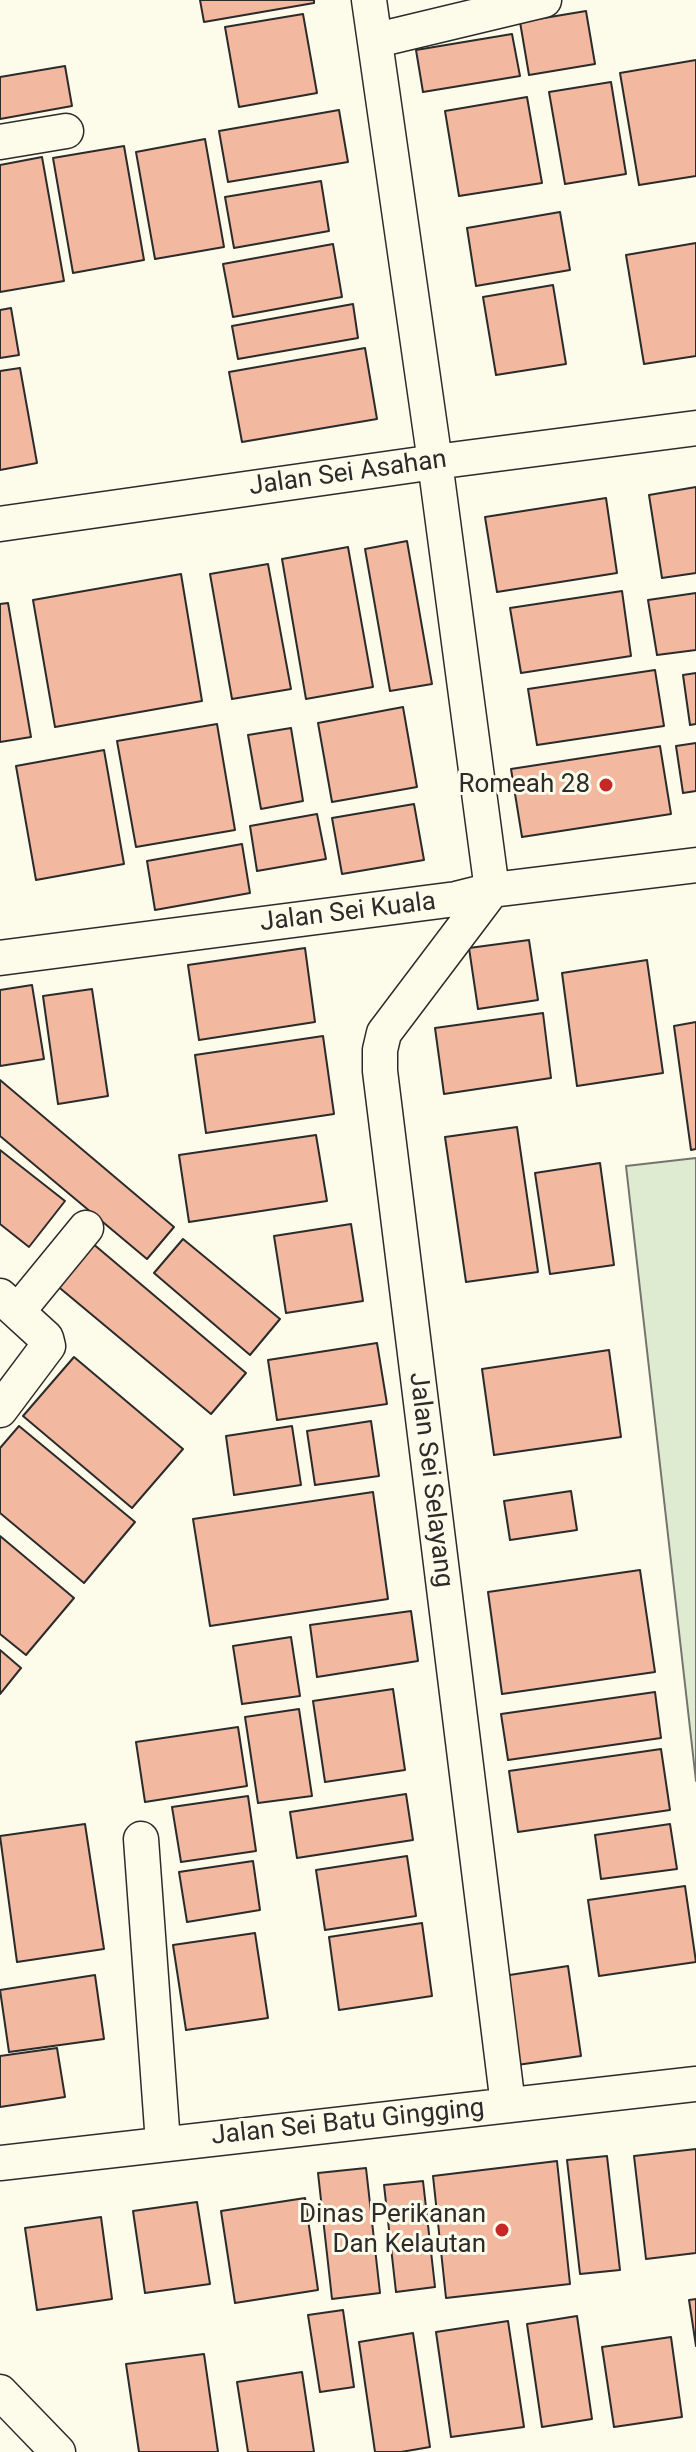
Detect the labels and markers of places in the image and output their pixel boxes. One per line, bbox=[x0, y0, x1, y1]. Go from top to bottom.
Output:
place label: Romeah 28 bbox=[458, 769, 590, 801]
marker: Romeah 28 bbox=[597, 776, 615, 794]
place label: Dinas Perikanan Dan Kelautan bbox=[299, 2199, 486, 2260]
marker: Dinas Perikanan Dan Kelautan bbox=[493, 2221, 511, 2239]

